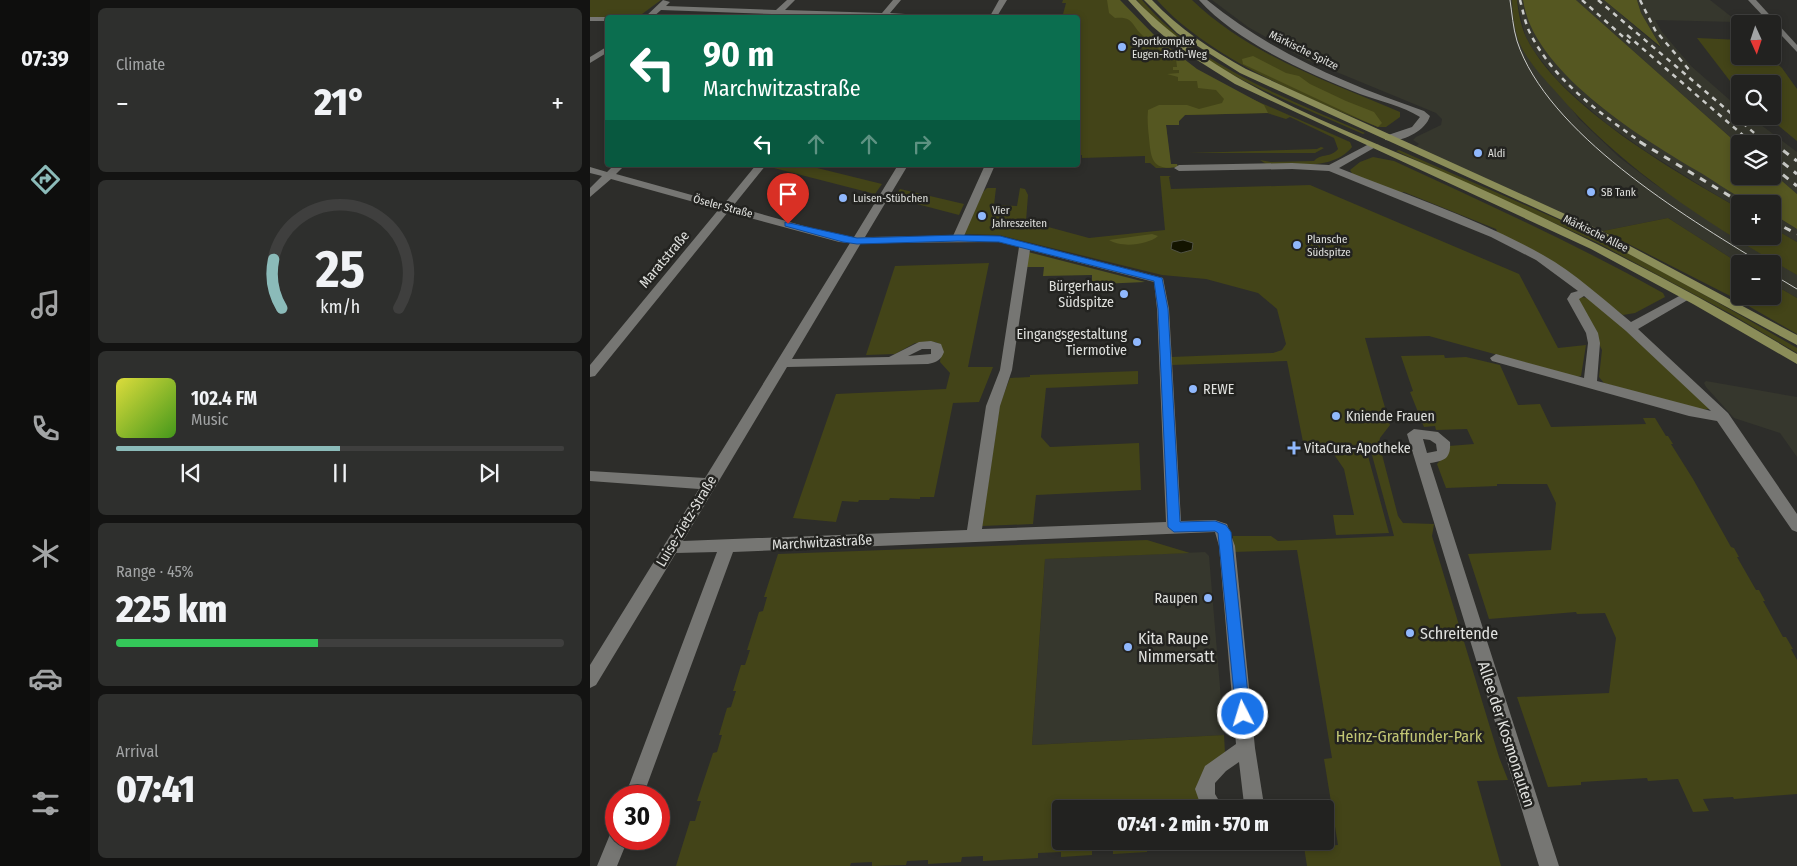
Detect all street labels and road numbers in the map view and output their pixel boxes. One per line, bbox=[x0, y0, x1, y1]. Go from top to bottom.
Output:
street label: Märkische Spitze bbox=[1267, 28, 1341, 73]
street label: Öseler Straße bbox=[692, 192, 754, 221]
street label: Märkische Allee bbox=[1561, 212, 1630, 255]
street label: Maratstraße bbox=[636, 227, 693, 291]
street label: Luise-Zietz-Straße bbox=[653, 473, 720, 570]
street label: Marchwitzastraße bbox=[771, 531, 873, 554]
street label: Allee der Kosmonauten bbox=[1474, 659, 1539, 810]

